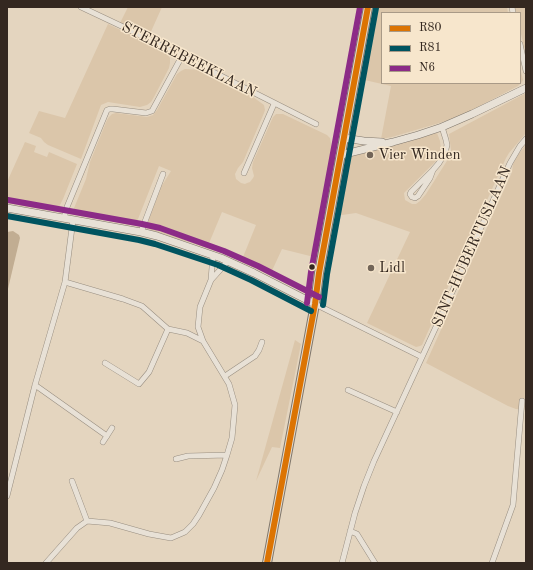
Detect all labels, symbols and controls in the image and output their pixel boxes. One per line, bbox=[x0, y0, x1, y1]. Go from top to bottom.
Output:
legend bbox=[381, 12, 521, 84]
street label: STERREBEEKLAAN bbox=[118, 18, 260, 102]
text: R80 bbox=[419, 22, 442, 34]
text: R81 bbox=[419, 42, 442, 54]
text: N6 bbox=[419, 62, 435, 74]
place label: Vier Winden bbox=[378, 146, 461, 164]
marker: Vier Winden bbox=[365, 150, 375, 160]
street label: SINT-HUBERTUSLAAN bbox=[428, 164, 516, 330]
place label: Lidl bbox=[379, 259, 405, 277]
unlabelled marker bbox=[307, 262, 317, 272]
marker: Lidl bbox=[366, 263, 376, 273]

